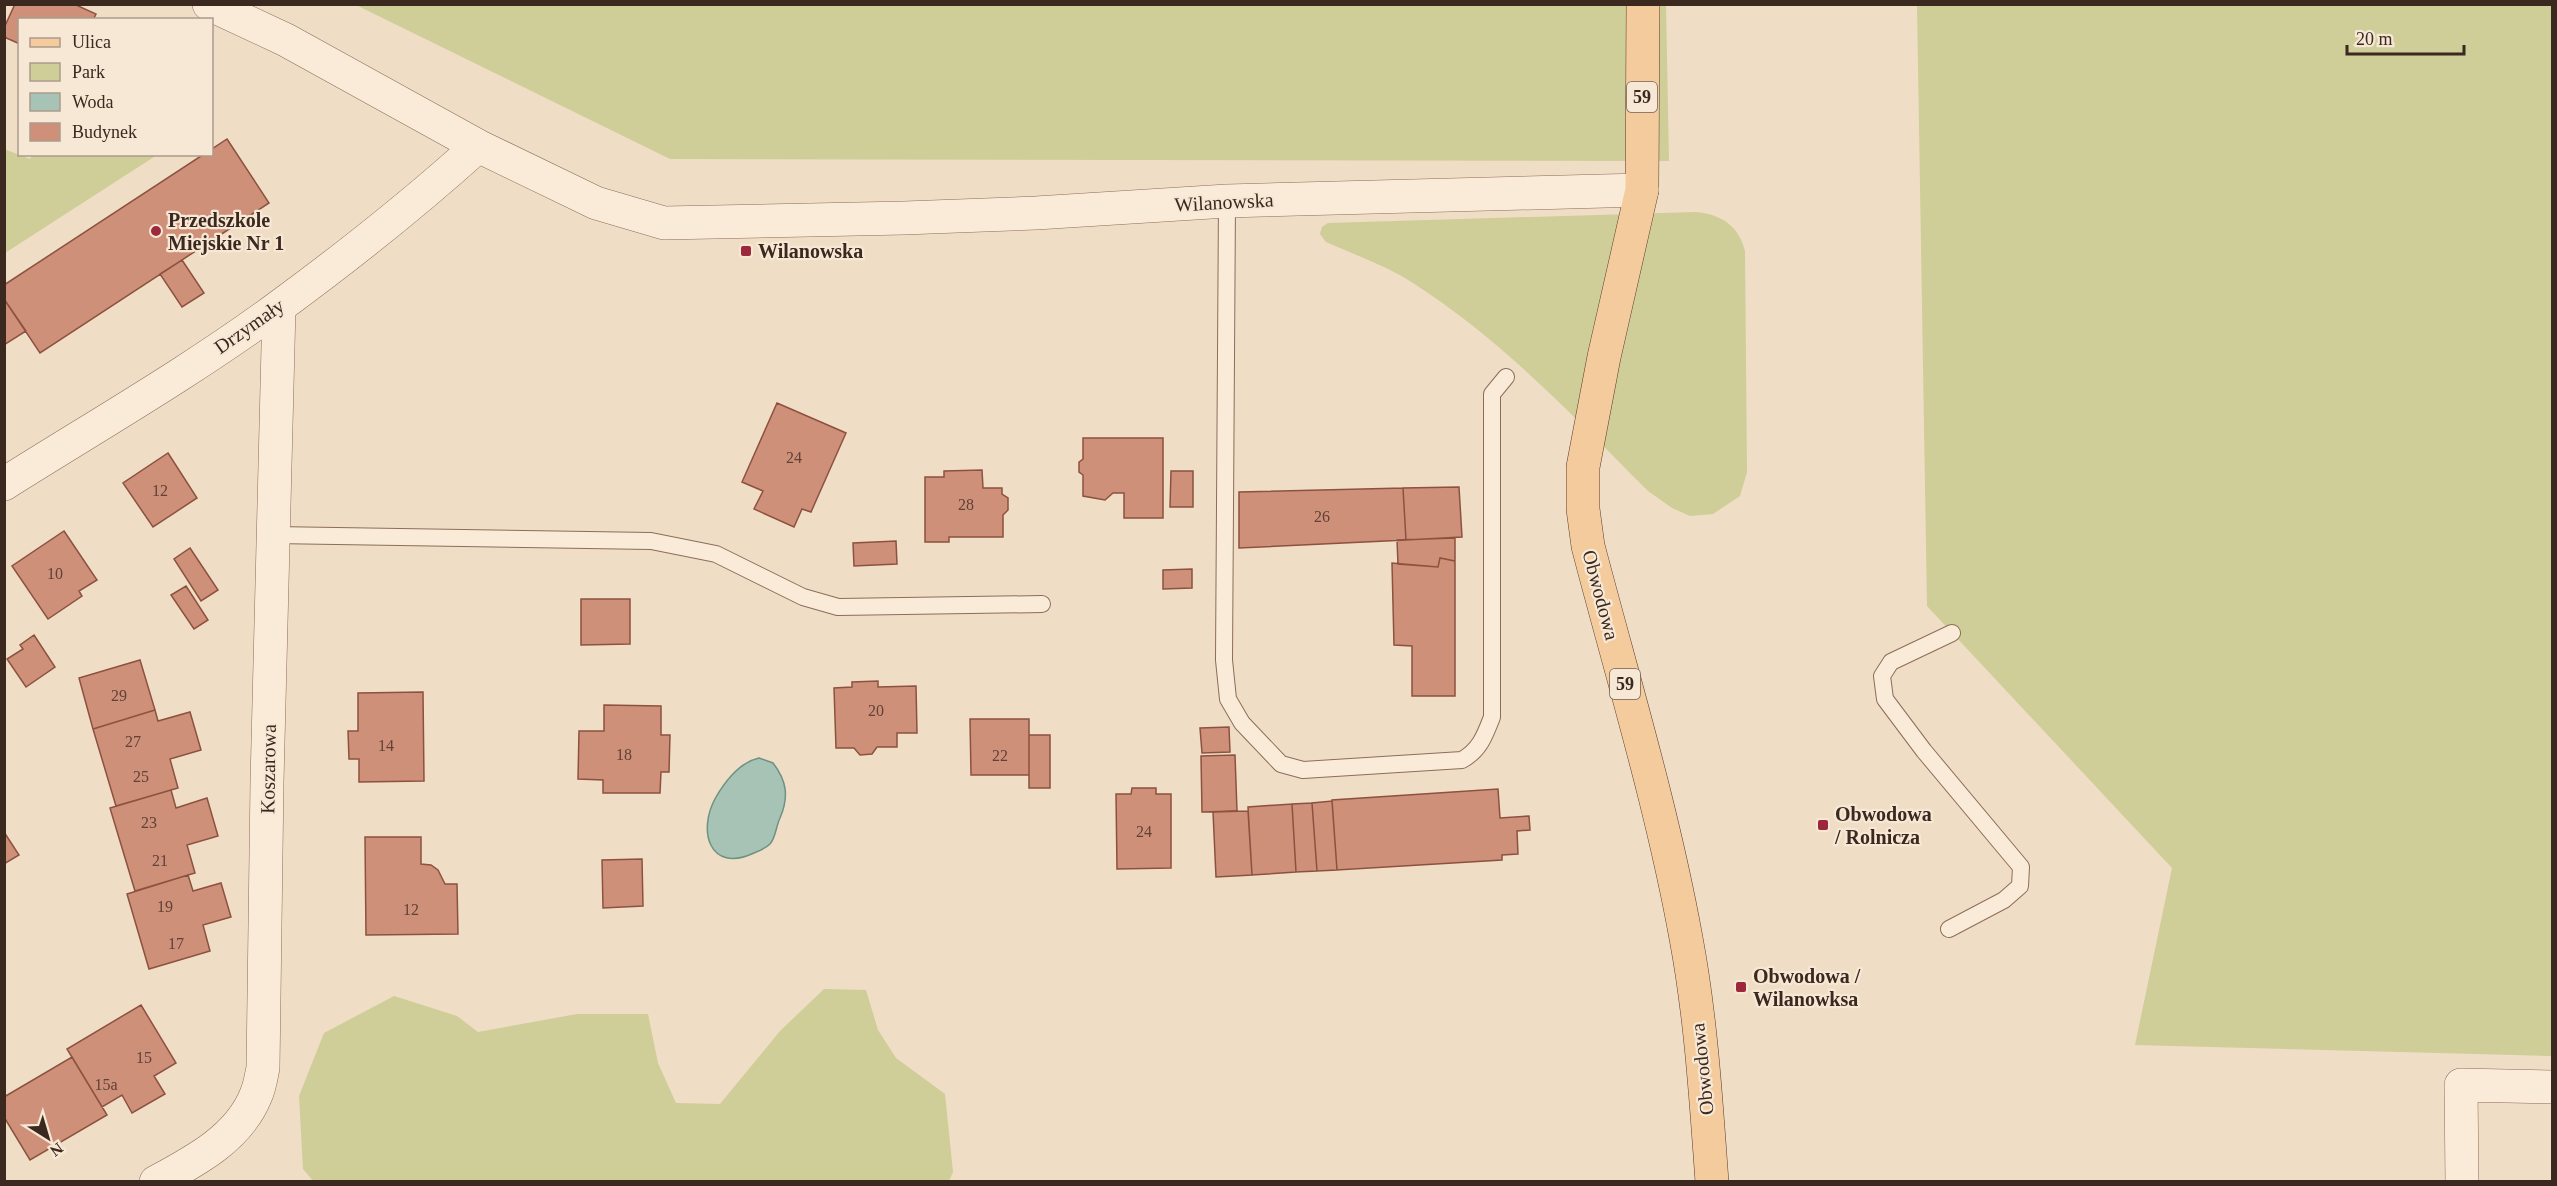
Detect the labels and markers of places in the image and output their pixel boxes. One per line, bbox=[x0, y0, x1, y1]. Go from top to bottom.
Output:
place label: Przedszkole Miejskie Nr 1 bbox=[168, 209, 284, 255]
marker: Przedszkole Miejskie Nr 1 bbox=[149, 224, 163, 238]
place label: Wilanowska bbox=[758, 240, 863, 262]
marker: Wilanowska bbox=[739, 244, 753, 258]
place label: Obwodowa / Rolnicza bbox=[1834, 803, 1932, 848]
marker: Obwodowa / Rolnicza bbox=[1816, 818, 1830, 832]
place label: Obwodowa / Wilanowksa bbox=[1753, 965, 1861, 1010]
marker: Obwodowa / Wilanowksa bbox=[1734, 980, 1748, 994]

